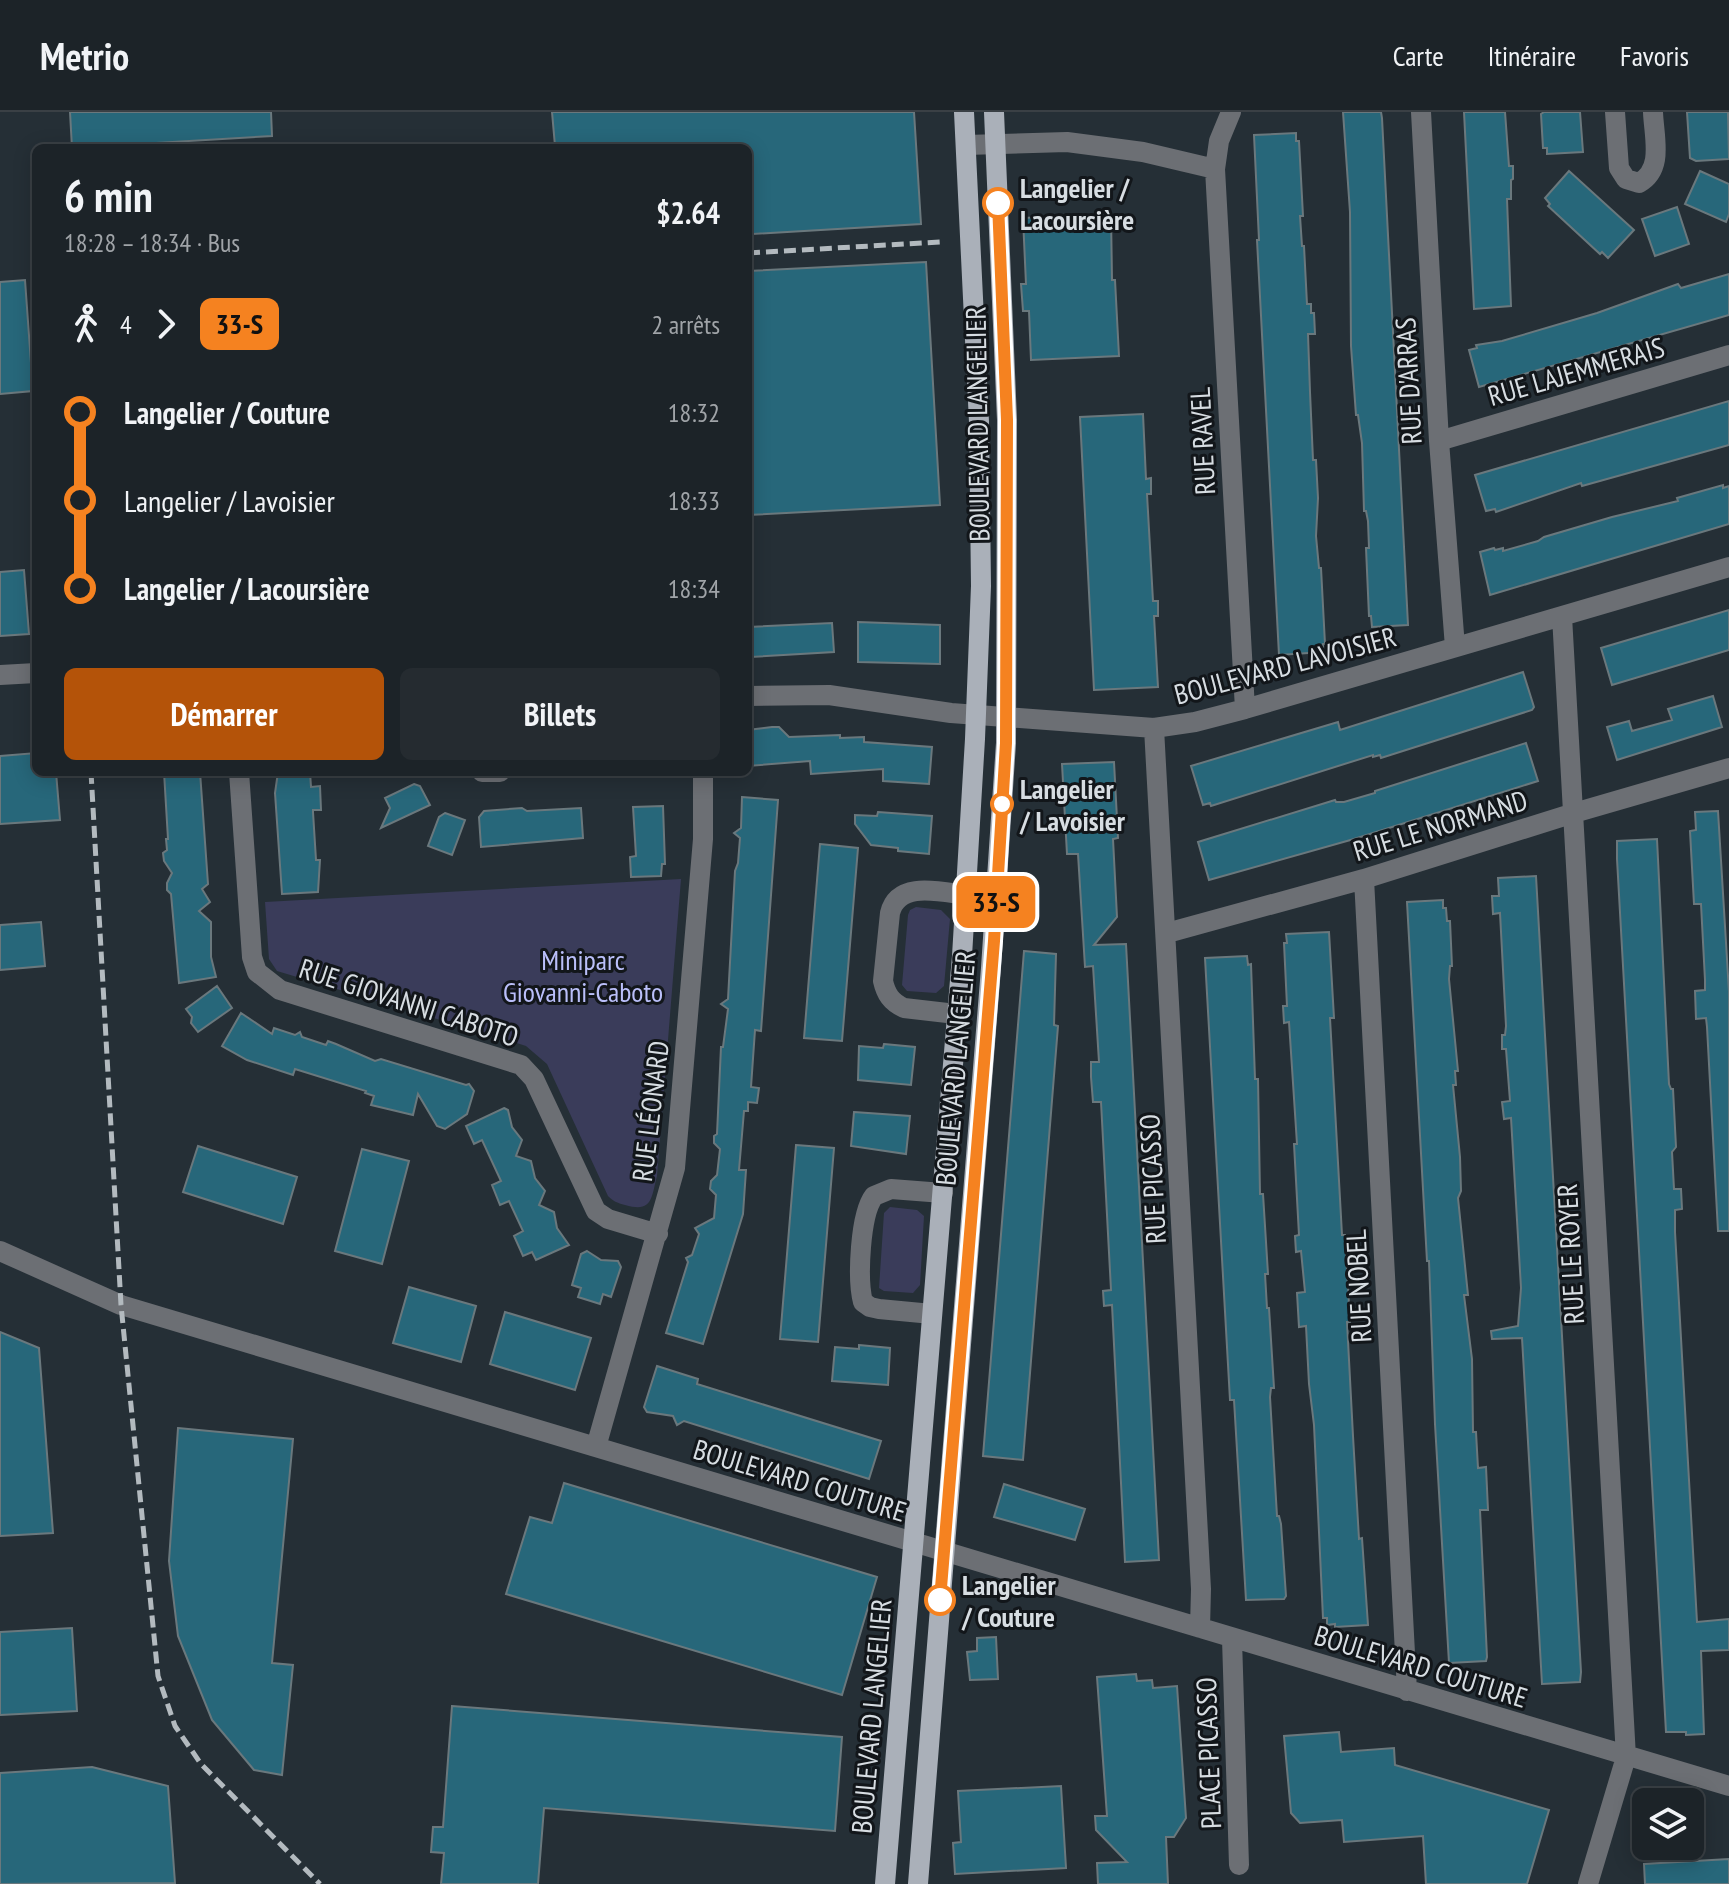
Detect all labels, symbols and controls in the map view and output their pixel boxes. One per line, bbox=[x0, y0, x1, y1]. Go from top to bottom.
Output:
text: Metrio bbox=[40, 31, 129, 80]
text: Carte bbox=[1393, 37, 1444, 74]
text: Itinéraire bbox=[1488, 37, 1576, 74]
text: Favoris bbox=[1620, 37, 1689, 74]
text: 6 min bbox=[64, 167, 153, 224]
place label: Langelier / Lacoursière bbox=[1020, 169, 1134, 238]
marker: Langelier / Lacoursière bbox=[983, 188, 1013, 218]
text: $2.64 bbox=[656, 193, 720, 232]
text: 18:28 – 18:34 · Bus bbox=[64, 226, 240, 259]
icon: walk bbox=[64, 302, 108, 346]
icon: forward bbox=[144, 302, 188, 346]
text: 33-S bbox=[216, 305, 263, 342]
street label: BOULEVARD LANGELIER bbox=[956, 306, 998, 542]
text: 4 bbox=[120, 308, 132, 341]
text: 2 arrêts bbox=[651, 308, 720, 341]
street label: RUE D'ARRAS bbox=[1386, 317, 1430, 445]
street label: RUE LAJEMMERAIS bbox=[1483, 328, 1669, 414]
street label: RUE RAVEL bbox=[1181, 386, 1223, 496]
text: Langelier / Couture bbox=[124, 393, 330, 432]
text: 18:32 bbox=[668, 396, 720, 429]
text: Langelier / Lavoisier bbox=[124, 481, 335, 520]
text: 18:33 bbox=[668, 484, 720, 517]
text: Langelier / Lacoursière bbox=[124, 569, 370, 608]
text: 18:34 bbox=[668, 572, 720, 605]
street label: BOULEVARD LAVOISIER bbox=[1170, 618, 1400, 712]
button: Démarrer bbox=[64, 668, 384, 760]
button: Billets bbox=[400, 668, 720, 760]
place label: Langelier / Lavoisier bbox=[1019, 770, 1126, 839]
street label: RUE LE NORMAND bbox=[1348, 781, 1532, 869]
marker: Langelier / Lavoisier bbox=[991, 793, 1013, 815]
line badge: 33-S bbox=[940, 876, 1052, 928]
text: 33-S bbox=[972, 883, 1020, 920]
park label: Miniparc Giovanni-Caboto bbox=[503, 941, 663, 1010]
street label: RUE GIOVANNI CABOTO bbox=[295, 949, 523, 1055]
street label: BOULEVARD LANGELIER bbox=[926, 949, 984, 1187]
street label: RUE LÉONARD bbox=[623, 1039, 677, 1183]
street label: RUE PICASSO bbox=[1130, 1113, 1174, 1245]
street label: RUE LE ROYER bbox=[1548, 1183, 1592, 1325]
street label: RUE NOBEL bbox=[1337, 1228, 1379, 1344]
street label: BOULEVARD COUTURE bbox=[689, 1430, 911, 1530]
place label: Langelier / Couture bbox=[961, 1566, 1056, 1635]
marker: Langelier / Couture bbox=[925, 1585, 955, 1615]
street label: BOULEVARD LANGELIER bbox=[842, 1597, 900, 1835]
street label: BOULEVARD COUTURE bbox=[1310, 1616, 1532, 1716]
street label: PLACE PICASSO bbox=[1187, 1677, 1229, 1829]
map controls bbox=[1632, 1788, 1704, 1860]
button: layers bbox=[1632, 1788, 1704, 1860]

